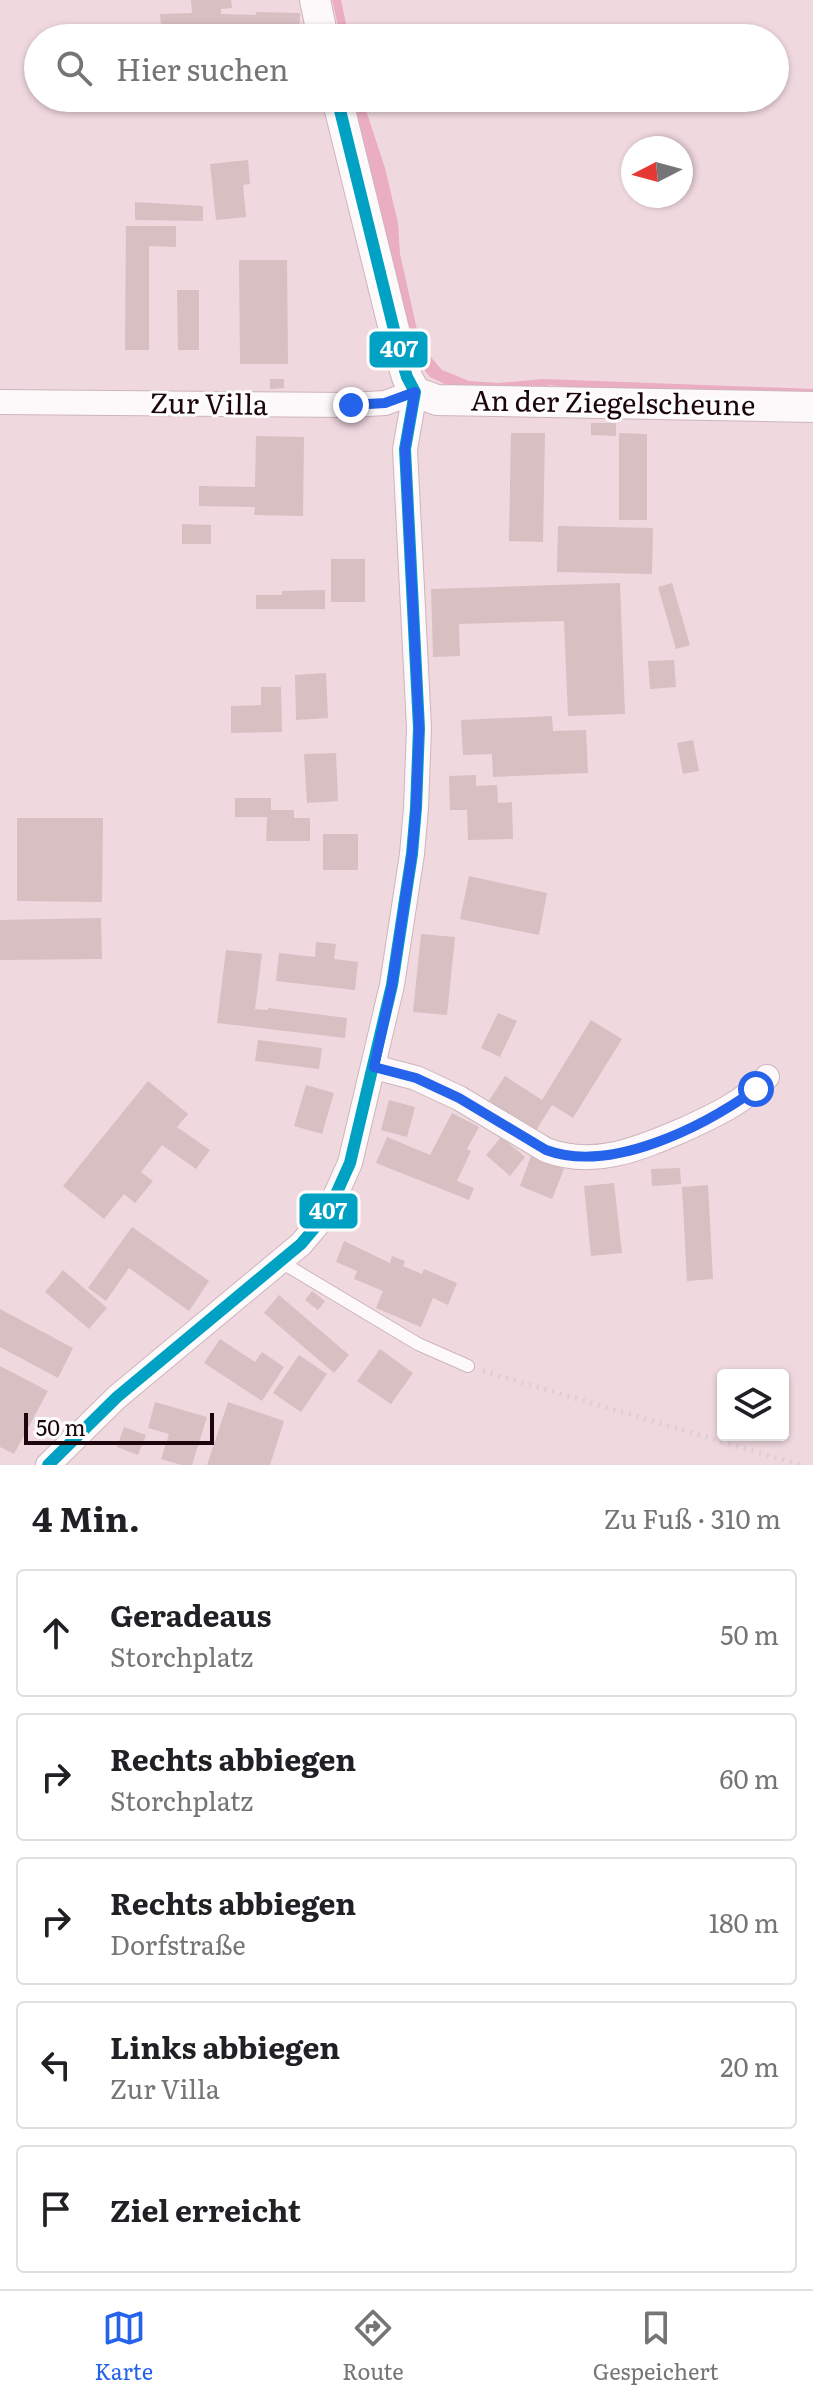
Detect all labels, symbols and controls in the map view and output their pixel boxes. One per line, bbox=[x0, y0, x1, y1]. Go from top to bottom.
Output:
search box bbox=[24, 24, 789, 112]
icon: search bbox=[52, 46, 96, 90]
text: Hier suchen bbox=[116, 46, 289, 90]
north arrow bbox=[621, 136, 693, 208]
line badge: 407 bbox=[368, 330, 429, 369]
text: 407 bbox=[380, 331, 418, 364]
street label: An der Ziegelscheune bbox=[470, 378, 756, 424]
street label: Zur Villa bbox=[150, 380, 268, 424]
route end bbox=[333, 387, 369, 423]
route start bbox=[738, 1071, 774, 1107]
line badge: 407 bbox=[298, 1192, 359, 1230]
text: 407 bbox=[309, 1193, 347, 1226]
map controls bbox=[717, 1369, 789, 1441]
button: layers bbox=[717, 1369, 789, 1441]
scale bar bbox=[24, 1409, 214, 1445]
text: 50 m bbox=[36, 1410, 86, 1443]
text: 4 Min. bbox=[32, 1492, 140, 1542]
text: Zu Fuß · 310 m bbox=[604, 1498, 781, 1537]
text: Geradeaus bbox=[110, 1592, 272, 1636]
icon: ahead bbox=[34, 1611, 78, 1655]
text: 50 m bbox=[720, 1614, 779, 1653]
text: Storchplatz bbox=[110, 1636, 253, 1675]
text: Rechts abbiegen bbox=[110, 1736, 356, 1780]
icon: right bbox=[34, 1755, 78, 1799]
text: 60 m bbox=[720, 1758, 779, 1797]
text: Storchplatz bbox=[110, 1780, 253, 1819]
text: Rechts abbiegen bbox=[110, 1880, 356, 1924]
icon: right bbox=[34, 1899, 78, 1943]
text: 180 m bbox=[709, 1902, 779, 1941]
text: Dorfstraße bbox=[110, 1924, 246, 1963]
text: Links abbiegen bbox=[110, 2024, 340, 2068]
icon: left bbox=[34, 2043, 78, 2087]
text: 20 m bbox=[720, 2046, 779, 2085]
text: Zur Villa bbox=[110, 2068, 220, 2107]
icon: arrive bbox=[34, 2187, 78, 2231]
text: Ziel erreicht bbox=[110, 2187, 301, 2231]
tab: Karte bbox=[95, 2306, 153, 2387]
tab: Route bbox=[342, 2306, 404, 2387]
tab: Gespeichert bbox=[593, 2306, 718, 2387]

